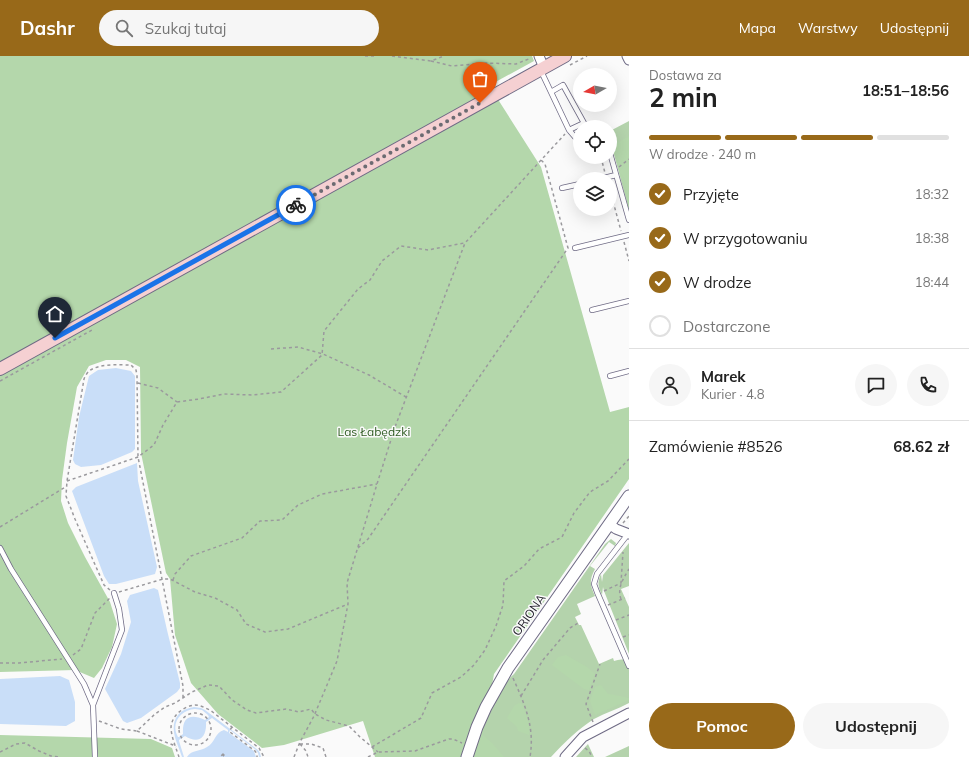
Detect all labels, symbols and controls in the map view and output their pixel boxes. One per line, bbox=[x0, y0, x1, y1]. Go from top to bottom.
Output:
search box bbox=[99, 10, 379, 46]
text: Dashr bbox=[20, 16, 75, 40]
icon: search bbox=[113, 17, 135, 39]
text: Szukaj tutaj bbox=[145, 19, 226, 38]
text: Mapa bbox=[739, 19, 776, 37]
text: Warstwy bbox=[798, 19, 858, 37]
text: Udostępnij bbox=[880, 19, 949, 37]
pin bbox=[463, 62, 497, 103]
text: Dostawa za bbox=[649, 67, 722, 83]
icon: bag bbox=[469, 68, 491, 90]
north arrow bbox=[573, 68, 617, 112]
map controls bbox=[573, 68, 617, 216]
text: 2 min bbox=[649, 81, 718, 114]
text: 18:51–18:56 bbox=[862, 81, 949, 100]
button: locate bbox=[573, 120, 617, 164]
text: W drodze · 240 m bbox=[649, 146, 756, 162]
button: layers bbox=[573, 172, 617, 216]
icon: check bbox=[649, 183, 671, 205]
courier bbox=[276, 185, 316, 225]
text: Przyjęte bbox=[683, 185, 739, 204]
text: 18:32 bbox=[915, 186, 949, 202]
icon: bike bbox=[285, 194, 307, 216]
icon: check bbox=[649, 227, 671, 249]
text: W przygotowaniu bbox=[683, 229, 808, 248]
text: 18:38 bbox=[915, 230, 949, 246]
icon: check bbox=[649, 271, 671, 293]
text: W drodze bbox=[683, 273, 751, 292]
text: 18:44 bbox=[915, 274, 949, 290]
pin bbox=[38, 297, 72, 338]
icon: home bbox=[44, 303, 66, 325]
text: Dostarczone bbox=[683, 317, 770, 336]
button: person bbox=[649, 364, 691, 406]
button: chat bbox=[855, 364, 897, 406]
button: phone bbox=[907, 364, 949, 406]
text: Marek bbox=[701, 367, 746, 386]
text: Kurier · 4.8 bbox=[701, 386, 765, 402]
park label: Las Łabędzki bbox=[338, 424, 411, 439]
text: Zamówienie #8526 bbox=[649, 437, 783, 456]
text: 68.62 zł bbox=[893, 437, 949, 456]
street label: ORIONA bbox=[509, 591, 549, 639]
button: Pomoc bbox=[649, 703, 795, 749]
button: Udostępnij bbox=[803, 703, 949, 749]

